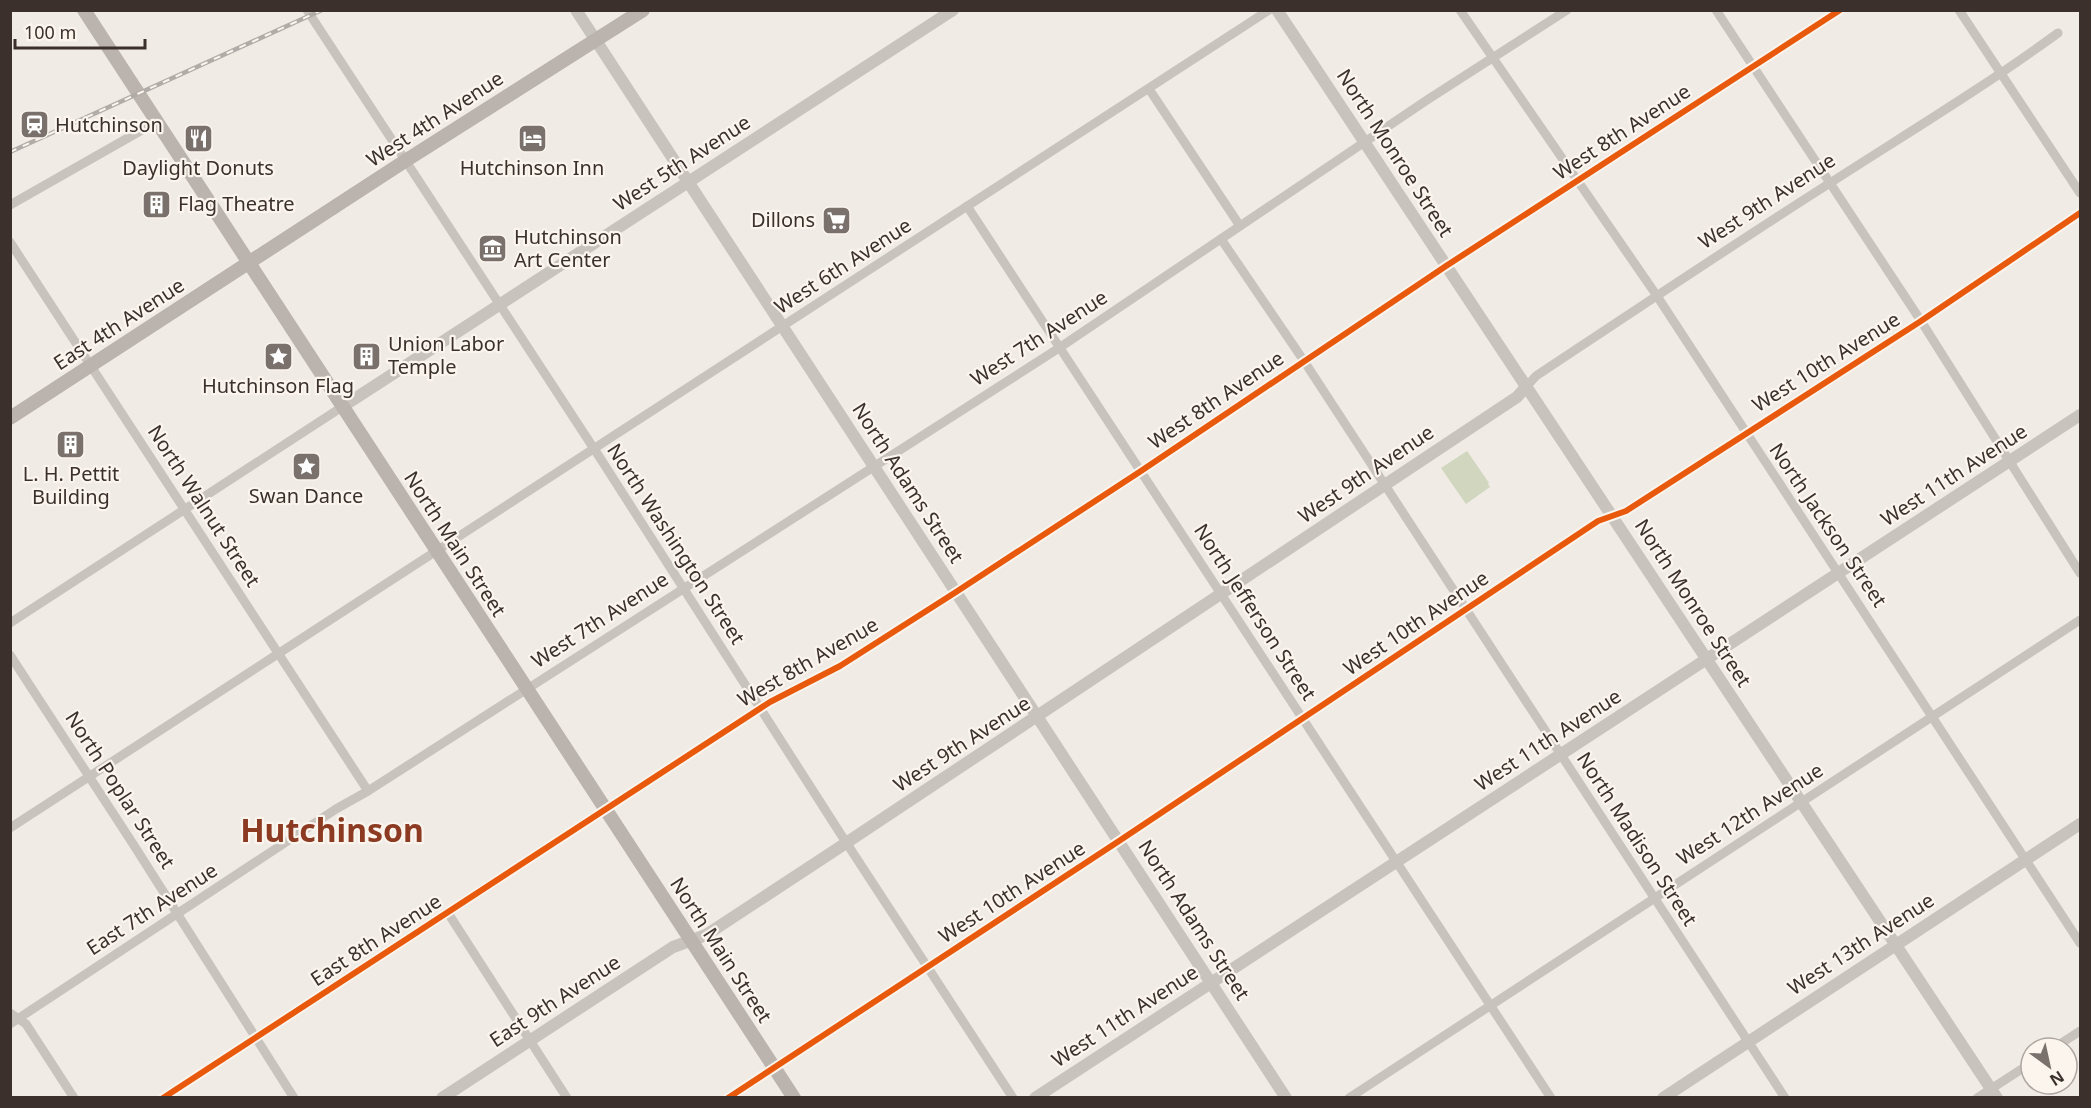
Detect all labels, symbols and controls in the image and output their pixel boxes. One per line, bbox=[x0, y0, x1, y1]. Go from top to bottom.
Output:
scale bar bbox=[15, 12, 146, 50]
text: 100 m bbox=[24, 20, 76, 44]
street label: West 4th Avenue bbox=[361, 64, 508, 173]
street label: North Monroe Street bbox=[1331, 64, 1460, 242]
street label: West 8th Avenue bbox=[1548, 77, 1695, 186]
street label: West 5th Avenue bbox=[608, 108, 755, 217]
station icon: Hutchinson bbox=[18, 109, 50, 141]
place label: Hutchinson bbox=[55, 111, 163, 138]
restaurant icon: Daylight Donuts bbox=[182, 122, 214, 154]
hotel icon: Hutchinson Inn bbox=[516, 122, 548, 154]
street label: West 9th Avenue bbox=[1693, 146, 1840, 255]
place label: Daylight Donuts bbox=[122, 154, 274, 181]
place label: Hutchinson Inn bbox=[460, 154, 604, 181]
building icon: Flag Theatre bbox=[141, 188, 173, 220]
place label: Flag Theatre bbox=[178, 190, 295, 217]
supermarket icon: Dillons bbox=[820, 204, 852, 236]
place label: Dillons bbox=[751, 206, 815, 233]
street label: West 6th Avenue bbox=[769, 211, 916, 320]
place label: Hutchinson Art Center bbox=[514, 223, 622, 273]
museum icon: Hutchinson Art Center bbox=[477, 232, 509, 264]
street label: East 4th Avenue bbox=[48, 271, 189, 376]
street label: West 7th Avenue bbox=[965, 283, 1112, 392]
street label: West 10th Avenue bbox=[1747, 305, 1905, 418]
place label: Union Labor Temple bbox=[388, 330, 504, 380]
place icon: Hutchinson Flag bbox=[262, 340, 294, 372]
building icon: Union Labor Temple bbox=[351, 340, 383, 372]
street label: West 8th Avenue bbox=[1143, 344, 1289, 455]
place label: Hutchinson Flag bbox=[202, 372, 354, 399]
street label: North Adams Street bbox=[846, 397, 970, 568]
street label: West 11th Avenue bbox=[1875, 417, 2032, 532]
street label: West 9th Avenue bbox=[1293, 418, 1439, 529]
street label: North Walnut Street bbox=[142, 420, 267, 592]
building icon: L. H. Pettit Building bbox=[55, 428, 87, 460]
street label: North Jackson Street bbox=[1763, 437, 1893, 612]
street label: North Washington Street bbox=[601, 438, 752, 649]
place icon: Swan Dance bbox=[290, 450, 322, 482]
place label: L. H. Pettit Building bbox=[23, 460, 119, 510]
street label: North Main Street bbox=[398, 466, 513, 622]
place label: Swan Dance bbox=[249, 482, 363, 509]
street label: North Monroe Street bbox=[1629, 514, 1758, 692]
street label: North Jefferson Street bbox=[1188, 518, 1323, 705]
street label: West 10th Avenue bbox=[1338, 564, 1493, 681]
street label: West 7th Avenue bbox=[526, 565, 673, 674]
street label: West 8th Avenue bbox=[733, 610, 883, 713]
street label: West 11th Avenue bbox=[1469, 682, 1626, 797]
street label: West 9th Avenue bbox=[888, 689, 1035, 798]
street label: North Poplar Street bbox=[59, 706, 181, 874]
street label: North Madison Street bbox=[1571, 747, 1704, 931]
street label: West 12th Avenue bbox=[1671, 756, 1828, 871]
district label: Hutchinson bbox=[240, 808, 424, 851]
street label: West 10th Avenue bbox=[933, 834, 1090, 949]
street label: North Adams Street bbox=[1132, 834, 1256, 1005]
street label: East 7th Avenue bbox=[81, 856, 222, 961]
street label: North Main Street bbox=[664, 872, 779, 1028]
street label: West 13th Avenue bbox=[1782, 886, 1939, 1001]
street label: East 8th Avenue bbox=[305, 887, 446, 992]
street label: East 9th Avenue bbox=[484, 948, 625, 1053]
street label: West 11th Avenue bbox=[1046, 958, 1203, 1073]
north arrow bbox=[2019, 1036, 2079, 1096]
text: N bbox=[2046, 1066, 2069, 1091]

